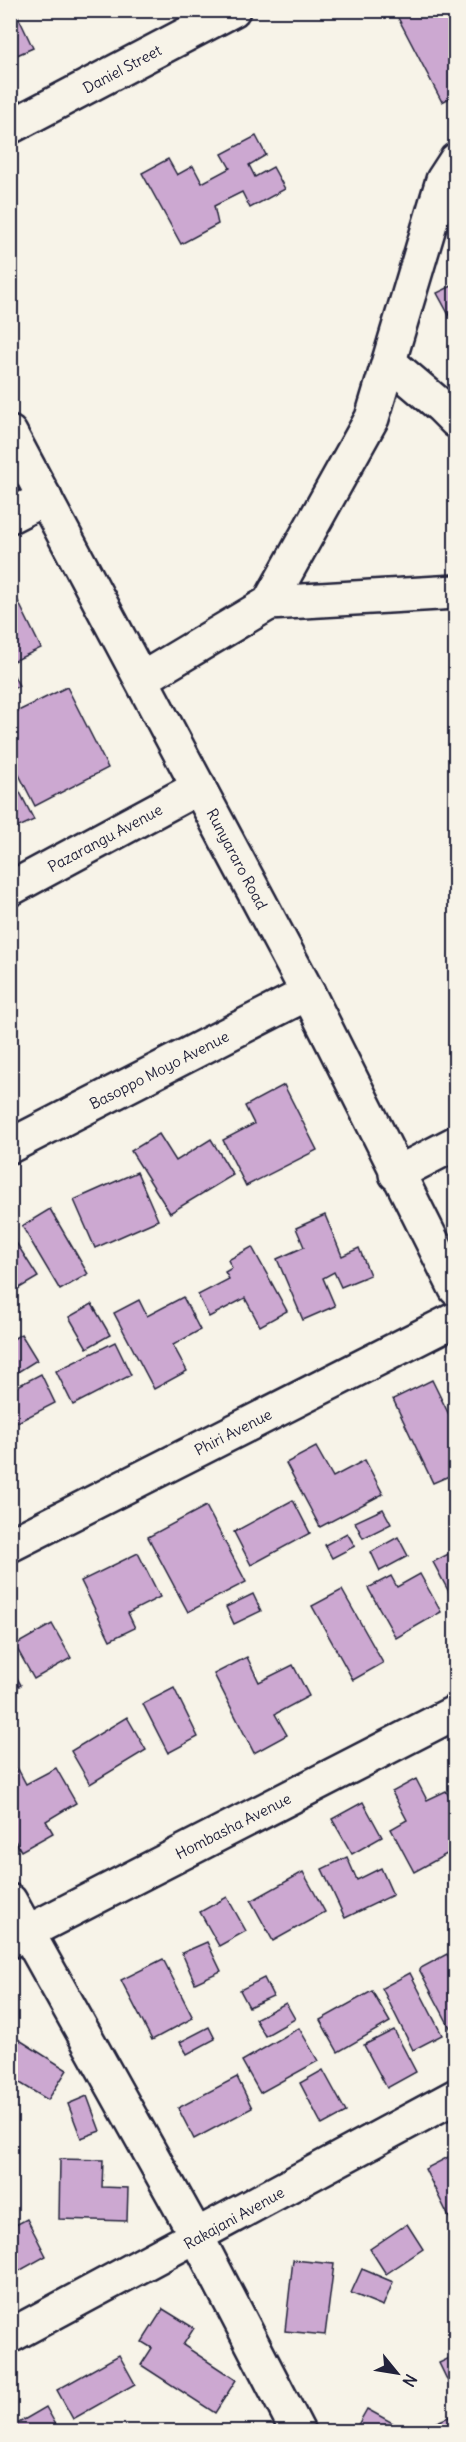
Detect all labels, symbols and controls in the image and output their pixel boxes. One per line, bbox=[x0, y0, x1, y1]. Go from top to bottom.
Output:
street label: Daniel Street bbox=[79, 40, 165, 98]
street label: Pazarangu Avenue bbox=[44, 800, 166, 876]
street label: Runyararo Road bbox=[202, 805, 272, 913]
street label: Basoppo Moyo Avenue bbox=[86, 1027, 232, 1113]
street label: Phiri Avenue bbox=[191, 1404, 275, 1460]
street label: Hombasha Avenue bbox=[172, 1789, 294, 1863]
street label: Rakajani Avenue bbox=[180, 2183, 288, 2253]
north arrow bbox=[367, 2343, 427, 2403]
text: N bbox=[399, 2371, 421, 2390]

